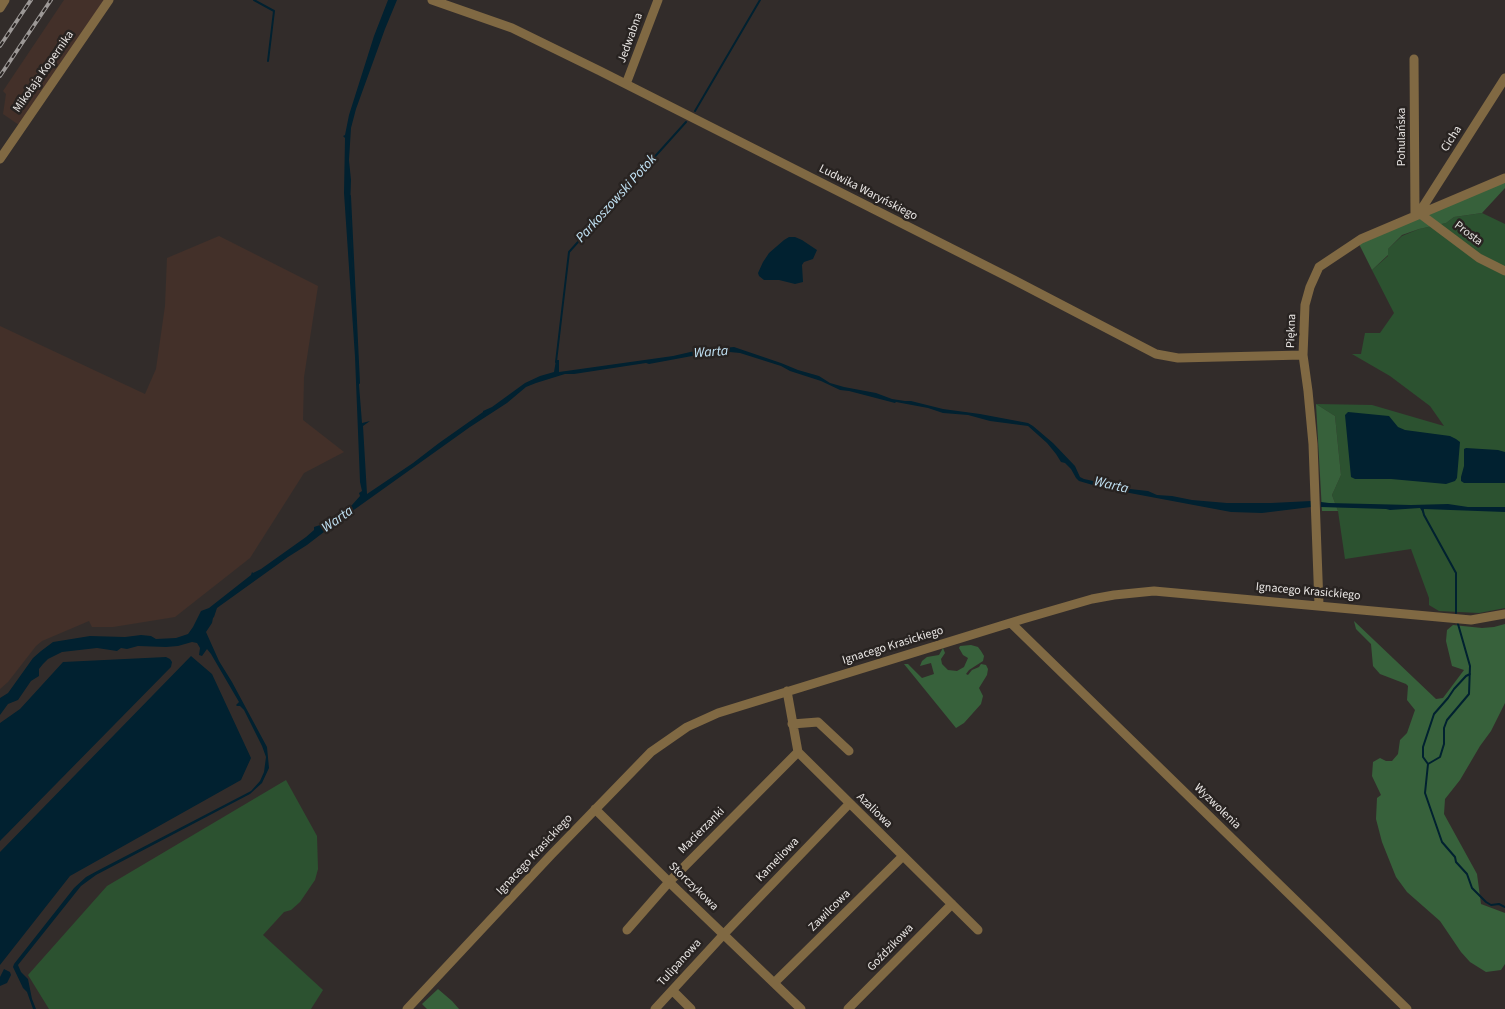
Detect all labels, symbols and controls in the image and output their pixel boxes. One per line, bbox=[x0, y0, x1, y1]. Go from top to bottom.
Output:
street label: Jedwabna bbox=[615, 11, 647, 65]
street label: Mikołaja Kopernika bbox=[10, 28, 78, 116]
street label: Pohulańska bbox=[1395, 108, 1409, 166]
street label: Cicha bbox=[1439, 123, 1465, 155]
water label: Parkoszowski Potok bbox=[573, 151, 661, 247]
street label: Ludwika Waryńskiego bbox=[816, 162, 920, 224]
street label: Prosta bbox=[1451, 219, 1485, 249]
street label: Piękna bbox=[1284, 314, 1300, 348]
water label: Warta bbox=[693, 343, 729, 363]
water label: Warta bbox=[1092, 474, 1130, 498]
water label: Warta bbox=[319, 503, 357, 537]
street label: Ignacego Krasickiego bbox=[1255, 580, 1361, 604]
street label: Ignacego Krasickiego bbox=[841, 624, 945, 668]
street label: Wyzwolenia bbox=[1191, 781, 1243, 833]
street label: Azaliowa bbox=[853, 790, 895, 832]
street label: Macierzanki bbox=[676, 805, 728, 857]
street label: Ignacego Krasickiego bbox=[494, 812, 576, 898]
street label: Kameliowa bbox=[753, 835, 803, 885]
street label: Storczykowa bbox=[665, 860, 721, 914]
street label: Zawilcowa bbox=[806, 887, 854, 935]
street label: Goździkowa bbox=[865, 921, 917, 975]
street label: Tulipanowa bbox=[655, 936, 705, 990]

